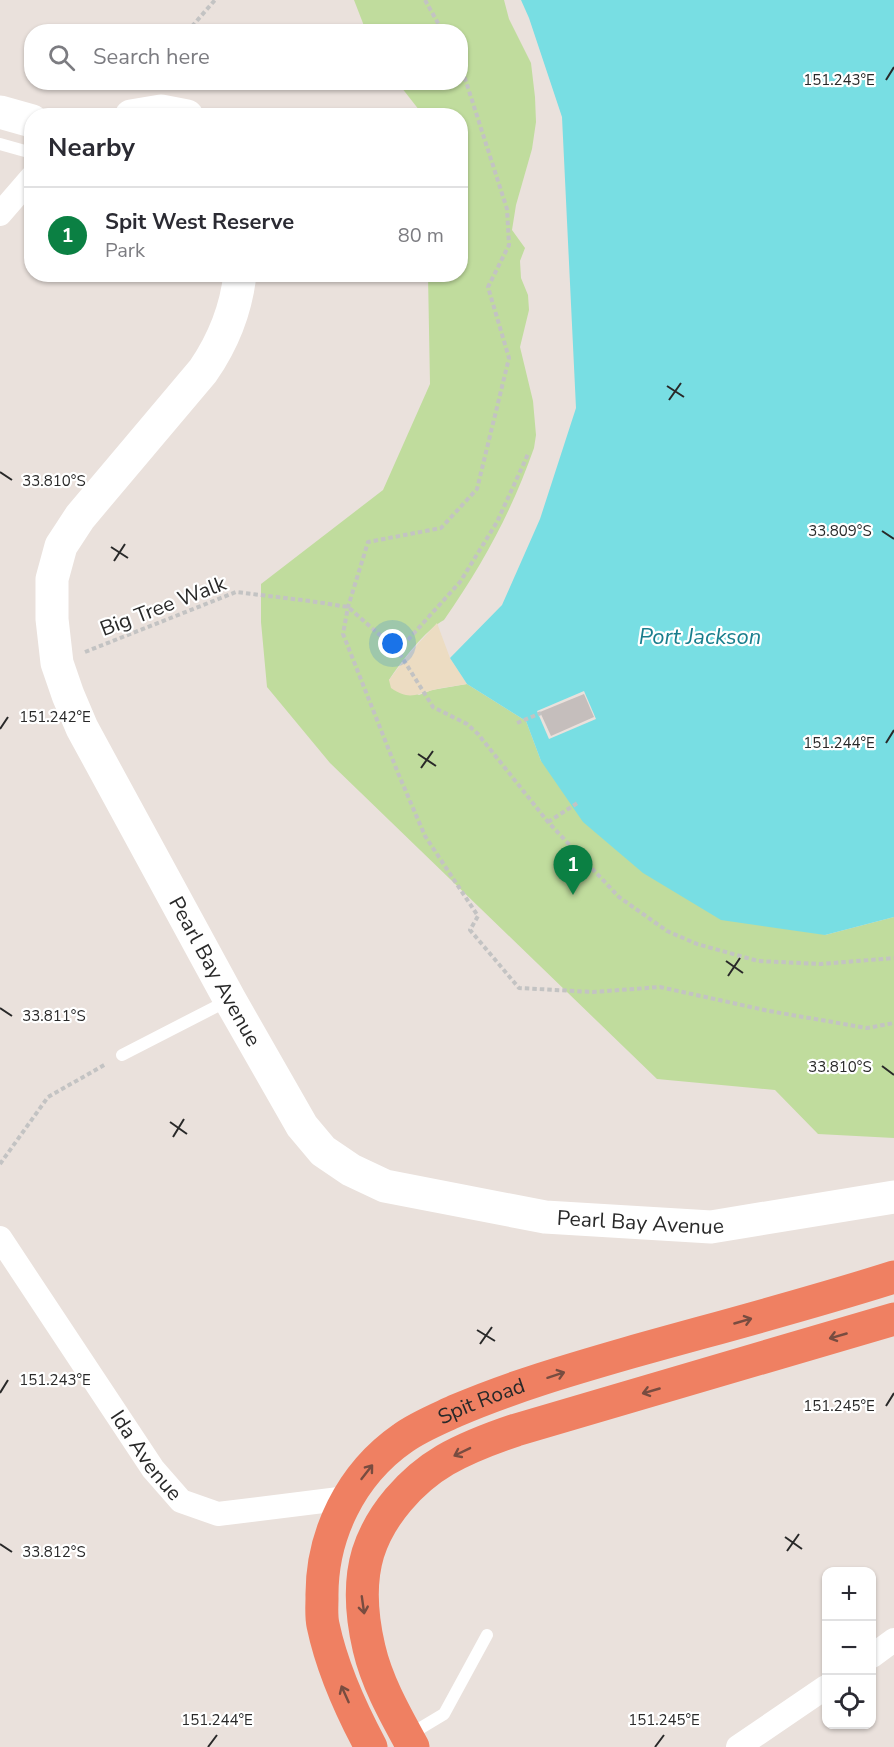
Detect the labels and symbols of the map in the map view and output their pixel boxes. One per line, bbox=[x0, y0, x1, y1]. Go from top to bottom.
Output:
text: 151.243°E bbox=[803, 70, 875, 90]
text: 33.810°S bbox=[22, 471, 86, 491]
text: 33.809°S bbox=[808, 521, 872, 541]
street label: Big Tree Walk bbox=[96, 569, 230, 643]
water label: Port Jackson bbox=[639, 622, 761, 652]
your location bbox=[378, 629, 407, 658]
text: 151.242°E bbox=[19, 707, 91, 727]
text: 151.244°E bbox=[803, 733, 875, 753]
pin: 1 bbox=[554, 846, 592, 895]
street label: Pearl Bay Avenue bbox=[162, 891, 268, 1052]
text: 33.811°S bbox=[22, 1006, 86, 1026]
text: 33.810°S bbox=[808, 1057, 872, 1077]
street label: Pearl Bay Avenue bbox=[556, 1204, 726, 1241]
one-way arrow bbox=[733, 1315, 752, 1326]
one-way arrow bbox=[829, 1331, 848, 1342]
one-way arrow bbox=[546, 1369, 565, 1380]
text: 151.243°E bbox=[19, 1370, 91, 1390]
street label: Spit Road bbox=[433, 1371, 529, 1431]
one-way arrow bbox=[642, 1386, 661, 1397]
text: 151.245°E bbox=[803, 1396, 875, 1416]
street label: Ida Avenue bbox=[104, 1405, 188, 1507]
one-way arrow bbox=[454, 1447, 472, 1458]
one-way arrow bbox=[360, 1465, 373, 1481]
text: 33.812°S bbox=[22, 1542, 86, 1562]
one-way arrow bbox=[358, 1595, 369, 1615]
one-way arrow bbox=[339, 1686, 351, 1704]
text: 151.244°E bbox=[181, 1710, 253, 1730]
text: 151.245°E bbox=[628, 1710, 700, 1730]

